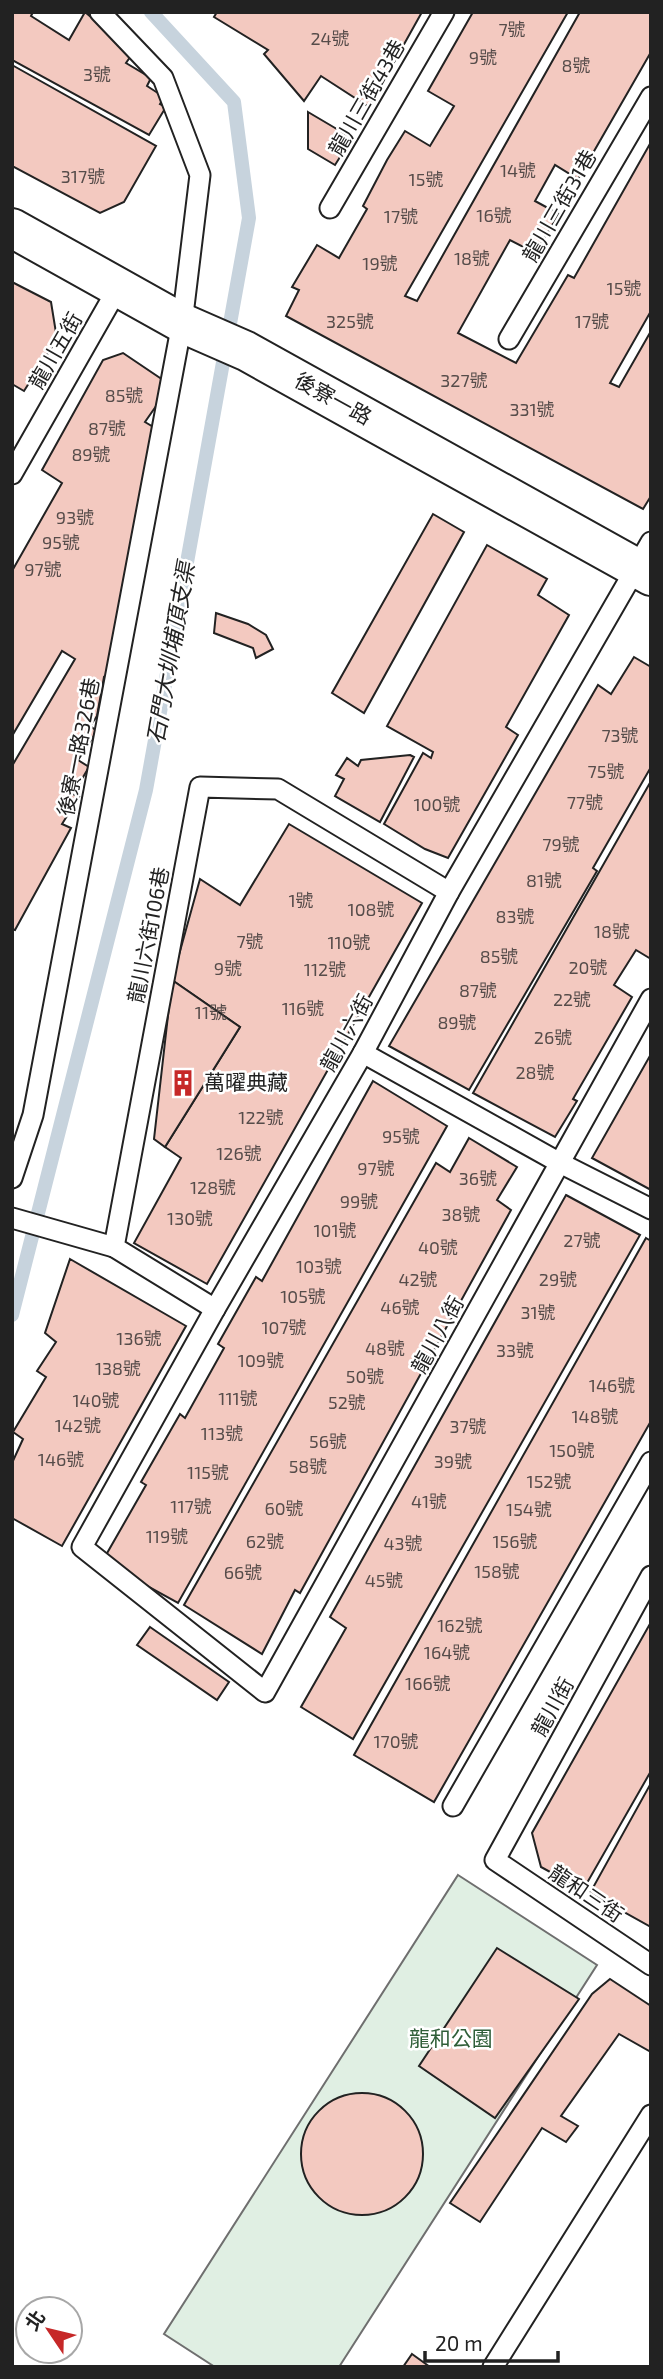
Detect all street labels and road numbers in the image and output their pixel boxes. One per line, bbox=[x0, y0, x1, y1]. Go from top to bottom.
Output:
street label: 龍川三街43巷 bbox=[322, 35, 409, 160]
street label: 龍川三街31巷 bbox=[517, 145, 601, 266]
street label: 龍川五街 bbox=[23, 308, 87, 393]
street label: 後寮一路 bbox=[291, 366, 377, 429]
street label: 後寮一路326巷 bbox=[52, 675, 103, 818]
street label: 龍川六街106巷 bbox=[122, 865, 173, 1005]
street label: 龍川六街 bbox=[314, 989, 377, 1075]
street label: 龍川八街 bbox=[405, 1291, 468, 1377]
street label: 龍川街 bbox=[525, 1673, 578, 1740]
street label: 龍和三街 bbox=[545, 1859, 629, 1927]

